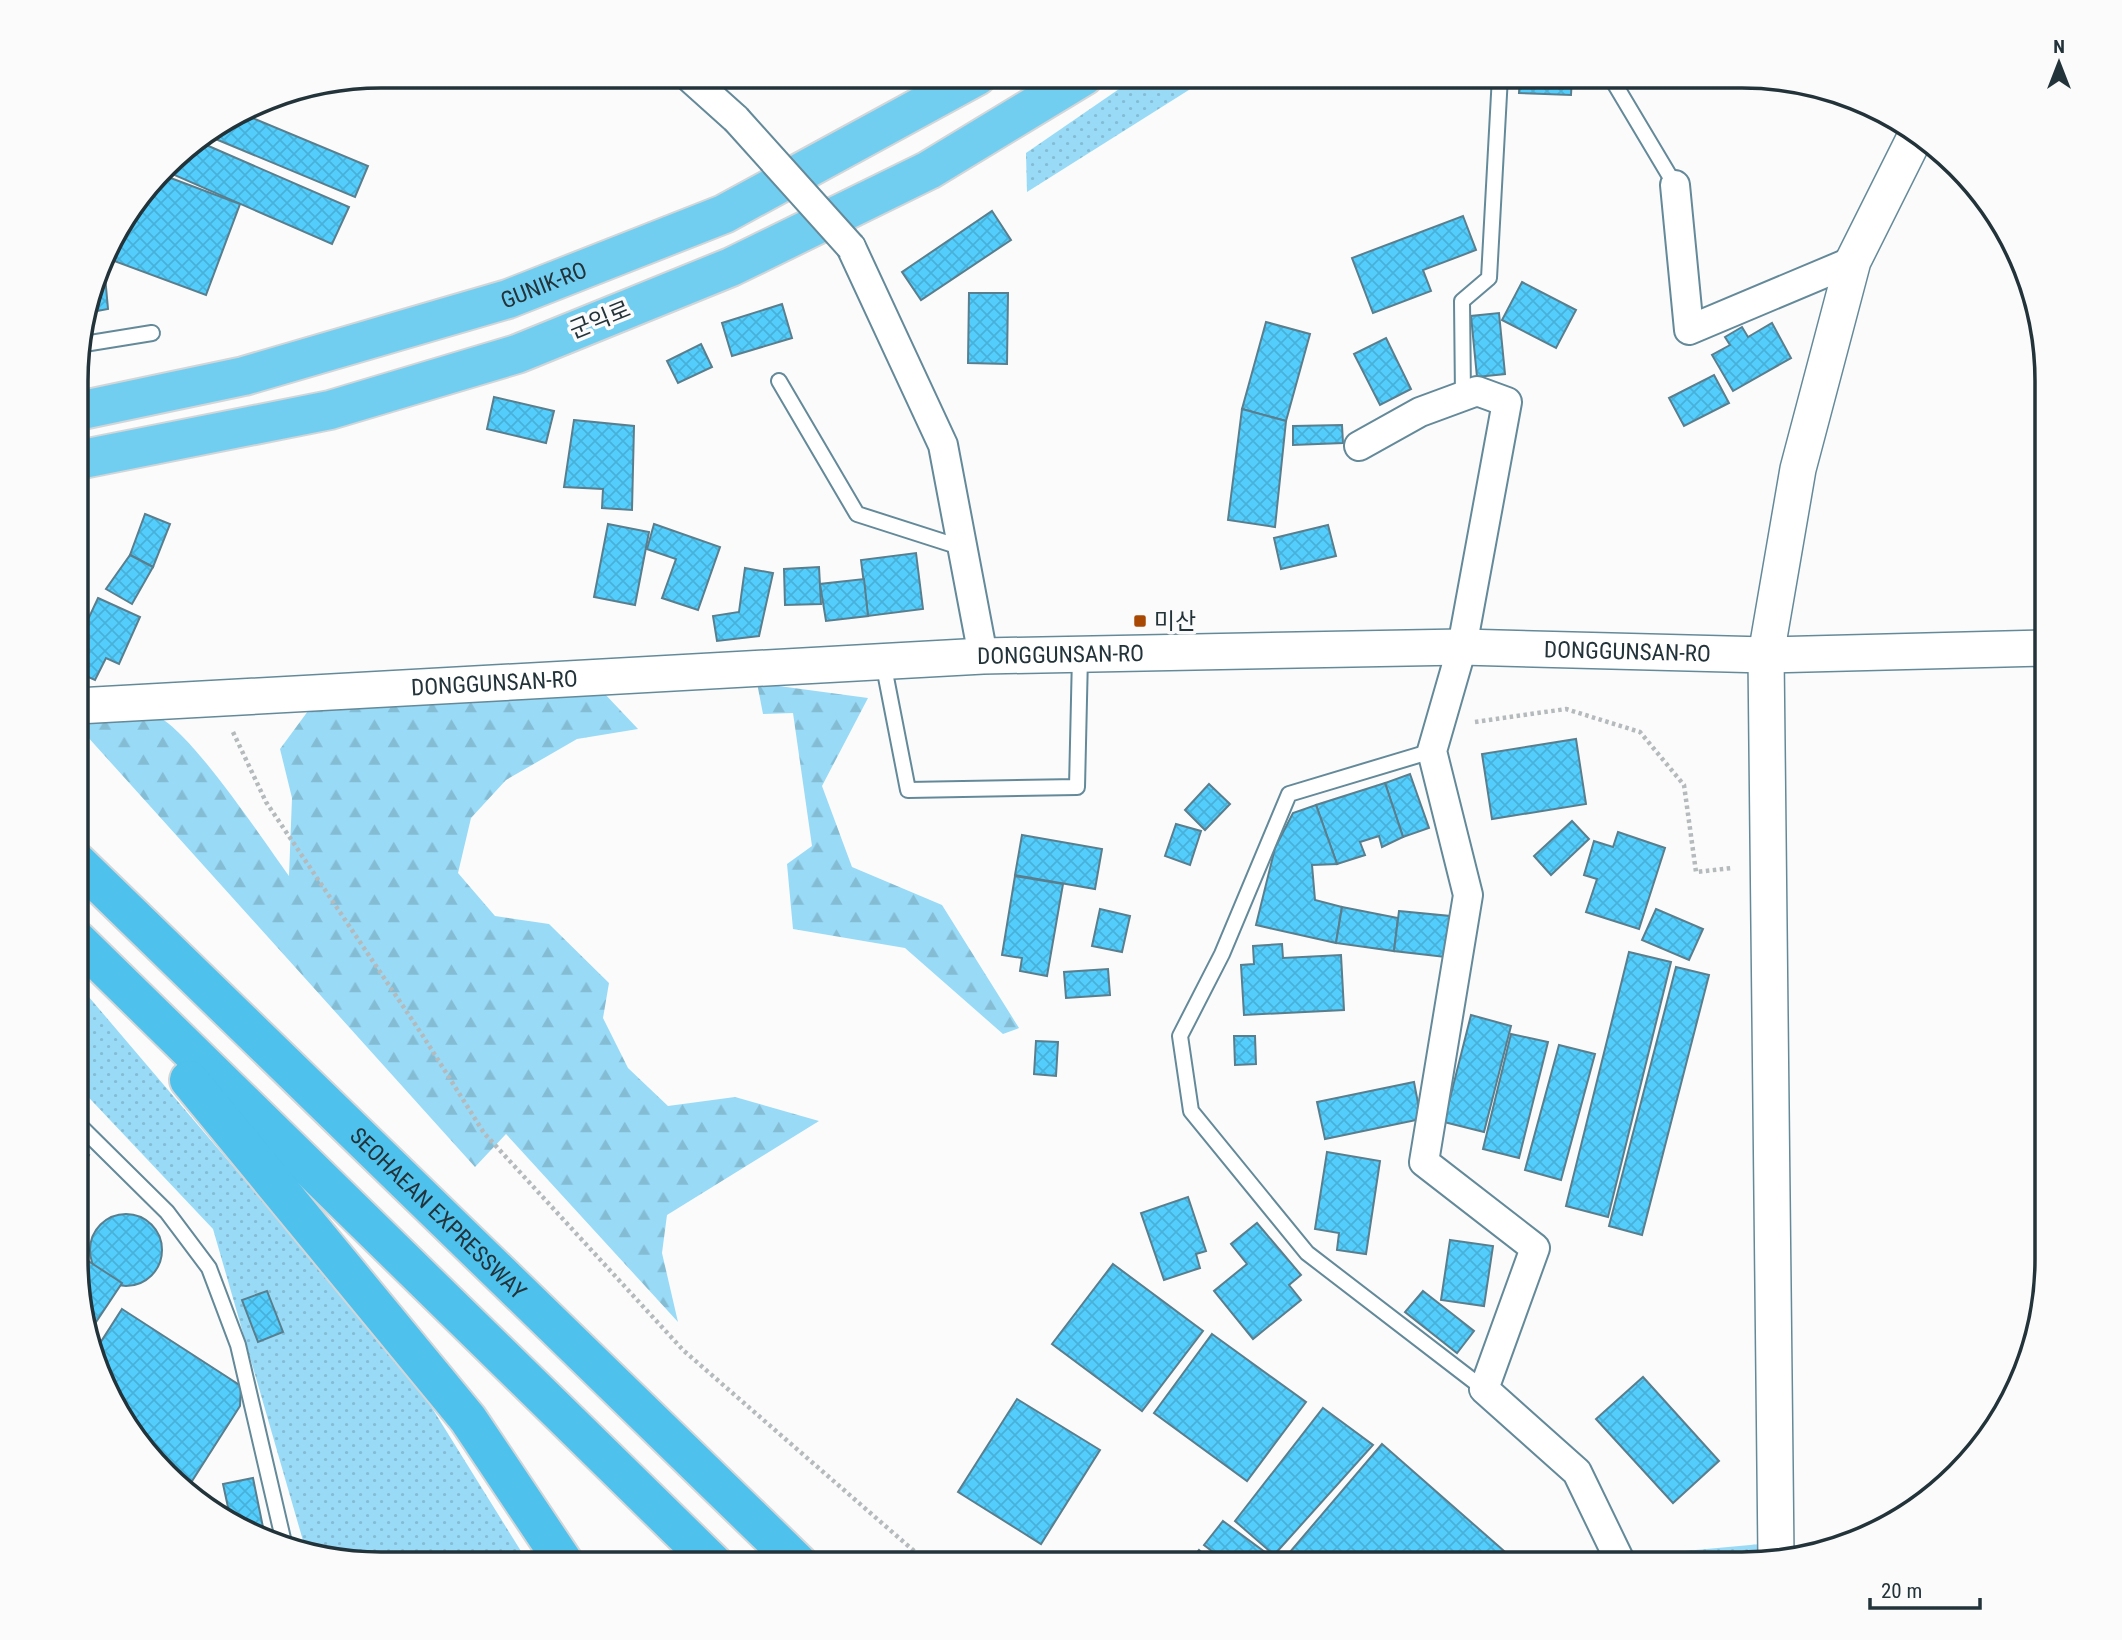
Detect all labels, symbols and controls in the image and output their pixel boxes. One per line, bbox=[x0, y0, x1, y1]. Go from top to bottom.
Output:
north arrow bbox=[2024, 28, 2094, 98]
text: N bbox=[2053, 35, 2065, 58]
street label: GUNIK-RO bbox=[497, 256, 591, 314]
street label: 군익로 bbox=[566, 296, 634, 344]
place label: 미산 bbox=[1154, 608, 1196, 635]
marker: 미산 bbox=[1132, 613, 1148, 629]
street label: DONGGUNSAN-RO bbox=[1544, 636, 1711, 667]
street label: DONGGUNSAN-RO bbox=[977, 639, 1144, 670]
street label: DONGGUNSAN-RO bbox=[410, 665, 578, 701]
street label: SEOHAEAN EXPRESSWAY bbox=[345, 1122, 532, 1305]
scale bar bbox=[1870, 1566, 1980, 1610]
text: 20 m bbox=[1881, 1579, 1922, 1603]

